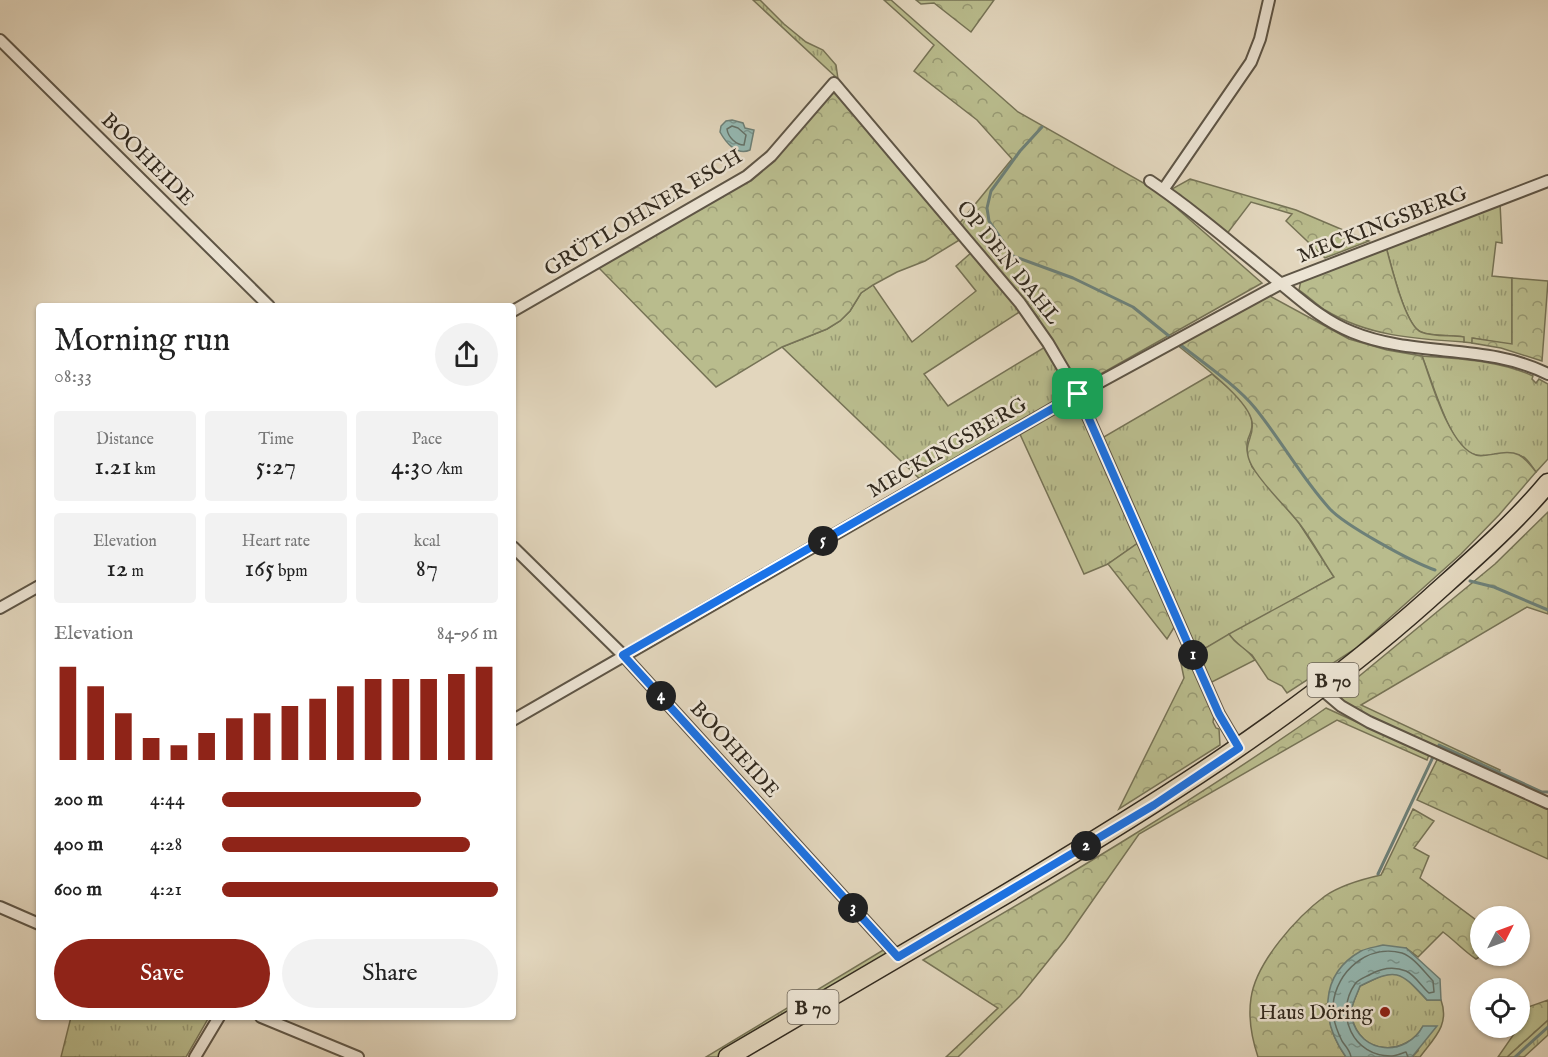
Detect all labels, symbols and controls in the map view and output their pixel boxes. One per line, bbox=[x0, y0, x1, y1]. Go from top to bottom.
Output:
street label: BOOHEIDE bbox=[95, 108, 199, 212]
street label: GRÜTLOHNER ESCH bbox=[540, 143, 748, 283]
street label: MECKINGSBERG bbox=[1294, 181, 1471, 270]
street label: OP DEN DAHL bbox=[950, 196, 1066, 330]
text: Morning run bbox=[54, 320, 230, 362]
button: share bbox=[435, 323, 498, 386]
text: 08:33 bbox=[54, 364, 92, 389]
pin bbox=[1052, 368, 1103, 419]
icon: arrive bbox=[1061, 377, 1094, 410]
street label: MECKINGSBERG bbox=[863, 392, 1032, 505]
text: Distance bbox=[96, 430, 154, 450]
text: Time bbox=[258, 430, 294, 450]
text: Pace bbox=[412, 430, 442, 450]
text: 1.21 bbox=[94, 450, 131, 483]
text: 5:27 bbox=[256, 450, 296, 483]
text: 4:30 bbox=[391, 450, 433, 483]
text: km bbox=[131, 460, 156, 480]
text: /km bbox=[433, 460, 463, 480]
pin: 5 bbox=[808, 526, 838, 556]
text: 5 bbox=[820, 531, 826, 551]
text: Elevation bbox=[93, 532, 157, 552]
text: Heart rate bbox=[242, 532, 310, 552]
text: kcal bbox=[414, 532, 440, 552]
text: 12 bbox=[106, 552, 128, 585]
text: 165 bbox=[244, 552, 275, 585]
text: 87 bbox=[416, 552, 438, 585]
text: m bbox=[128, 562, 144, 582]
text: bpm bbox=[275, 562, 308, 582]
text: Elevation bbox=[54, 621, 133, 646]
text: 84–96 m bbox=[437, 621, 498, 646]
pin: 1 bbox=[1178, 640, 1208, 670]
text: 1 bbox=[1190, 645, 1196, 665]
road number: B 70 bbox=[1308, 663, 1358, 697]
pin: 4 bbox=[646, 681, 676, 711]
text: 4 bbox=[657, 686, 665, 706]
street label: BOOHEIDE bbox=[683, 696, 784, 804]
text: 200 m bbox=[54, 787, 103, 812]
text: 4:44 bbox=[150, 787, 185, 812]
pin: 2 bbox=[1071, 831, 1101, 861]
text: 400 m bbox=[54, 832, 103, 857]
text: 4:28 bbox=[150, 832, 182, 857]
text: 2 bbox=[1082, 836, 1090, 856]
text: 600 m bbox=[54, 877, 102, 902]
text: 4:21 bbox=[150, 877, 182, 902]
pin: 3 bbox=[838, 893, 868, 923]
text: 3 bbox=[850, 898, 856, 918]
north arrow bbox=[1470, 906, 1530, 966]
map controls bbox=[1470, 906, 1530, 1038]
button: Save bbox=[54, 939, 270, 1008]
button: Share bbox=[282, 939, 498, 1008]
button: locate bbox=[1470, 978, 1530, 1038]
road number: B 70 bbox=[788, 990, 838, 1024]
place label: Haus Döring bbox=[1259, 1000, 1374, 1027]
marker: Haus Döring bbox=[1378, 1005, 1392, 1019]

